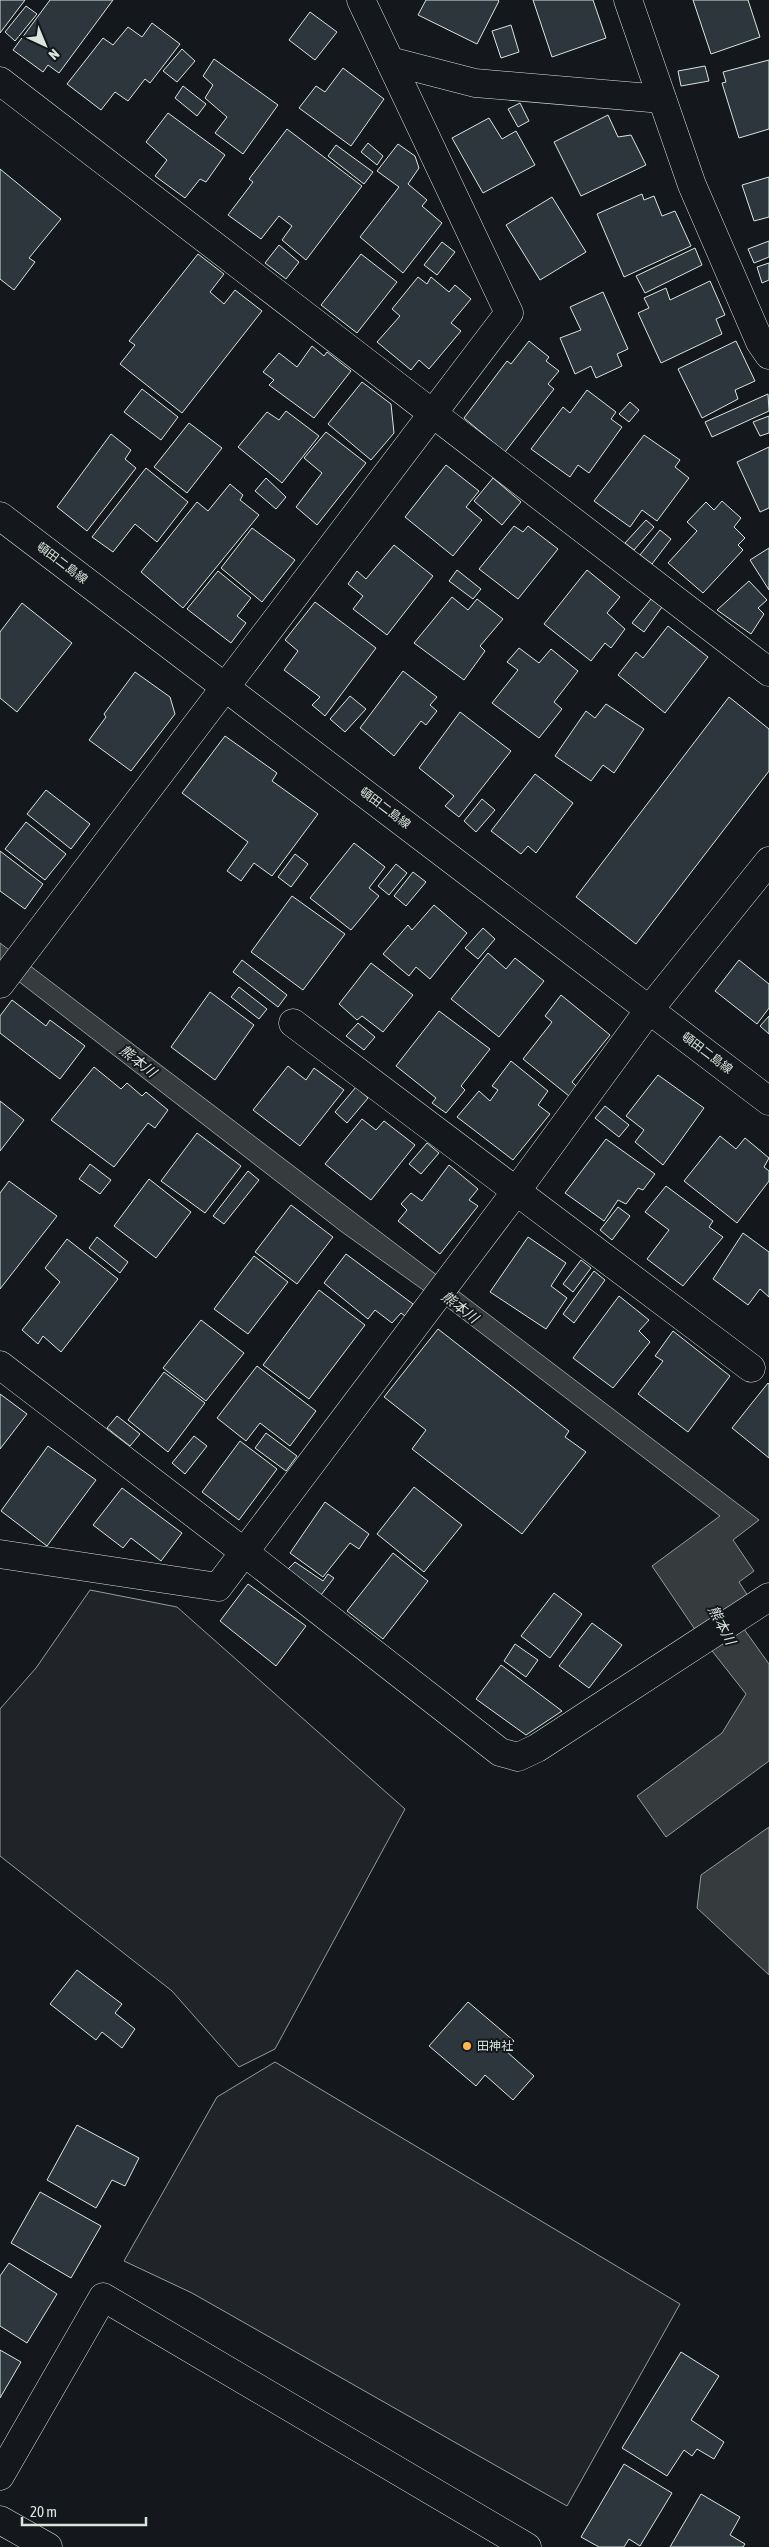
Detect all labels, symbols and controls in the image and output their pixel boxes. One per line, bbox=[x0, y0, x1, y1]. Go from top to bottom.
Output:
north arrow bbox=[20, 20, 70, 70]
text: N bbox=[46, 46, 63, 63]
street label: 頓田二島線 bbox=[34, 539, 90, 587]
street label: 頓田二島線 bbox=[357, 784, 413, 832]
street label: 頓田二島線 bbox=[679, 1029, 735, 1077]
water label: 熊本川 bbox=[117, 1042, 161, 1081]
water label: 熊本川 bbox=[438, 1288, 483, 1327]
water label: 熊本川 bbox=[705, 1603, 740, 1649]
place label: 田神社 bbox=[477, 2039, 513, 2053]
marker: 田神社 bbox=[461, 2040, 473, 2052]
scale bar bbox=[22, 2494, 146, 2526]
text: 20 m bbox=[30, 2503, 57, 2520]

